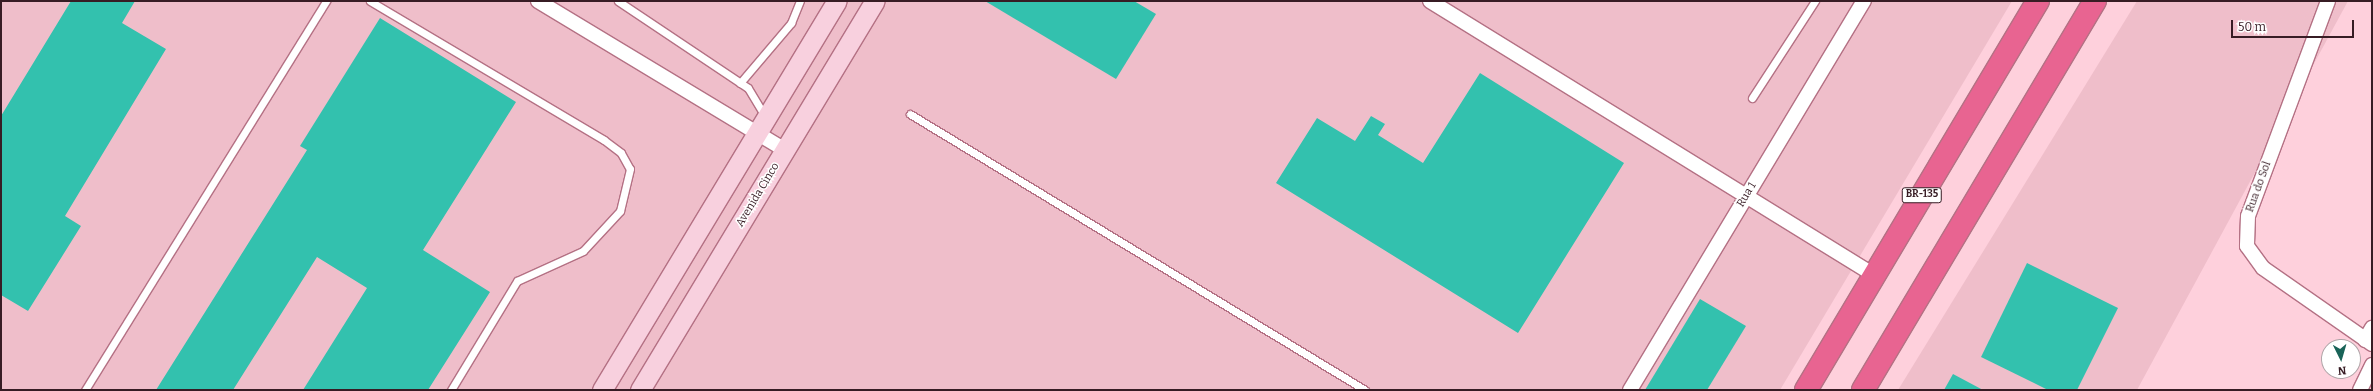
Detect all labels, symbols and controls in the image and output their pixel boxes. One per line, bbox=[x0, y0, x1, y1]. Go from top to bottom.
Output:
scale bar bbox=[2233, 12, 2356, 38]
text: 50 m bbox=[2238, 20, 2266, 34]
street label: Rua do Sol bbox=[2244, 160, 2274, 214]
street label: Avenida Cinco bbox=[734, 161, 782, 229]
street label: Rua 1 bbox=[1735, 180, 1759, 210]
road number: BR-135 bbox=[1901, 187, 1943, 203]
north arrow bbox=[2321, 339, 2361, 379]
text: N bbox=[2337, 364, 2347, 377]

